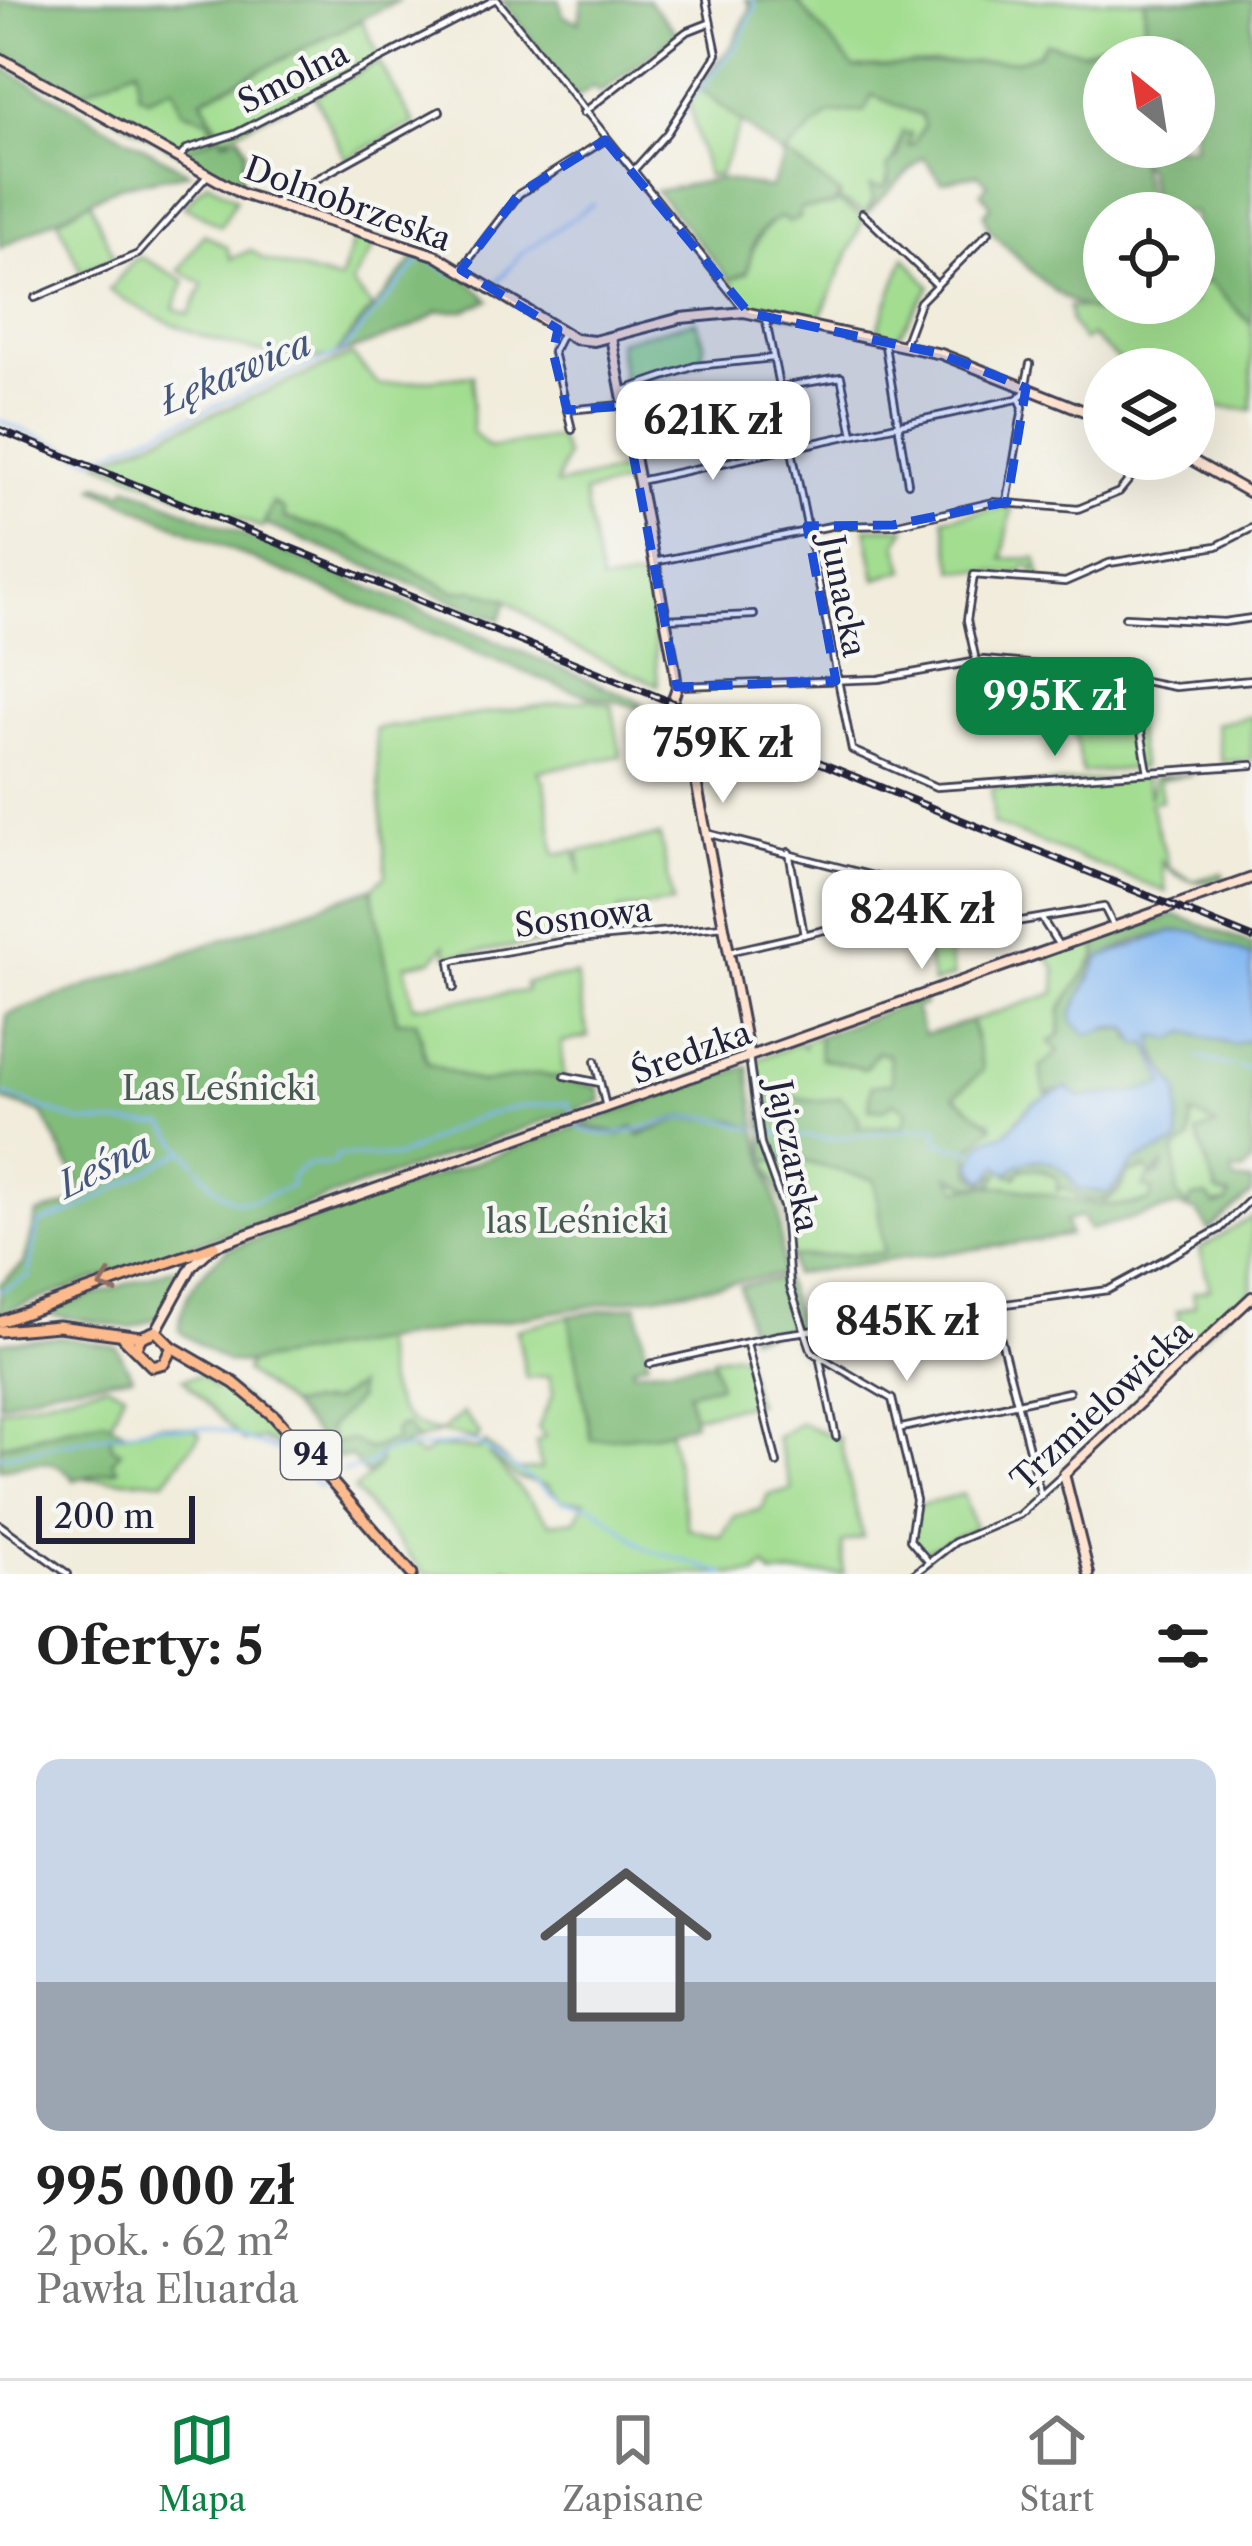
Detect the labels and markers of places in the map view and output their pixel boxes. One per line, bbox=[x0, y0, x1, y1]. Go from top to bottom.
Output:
pin: 621K zł bbox=[602, 381, 824, 483]
pin: 995K zł bbox=[944, 657, 1166, 759]
pin: 759K zł bbox=[612, 704, 834, 806]
pin: 824K zł bbox=[811, 870, 1033, 972]
pin: 845K zł bbox=[796, 1282, 1018, 1384]

